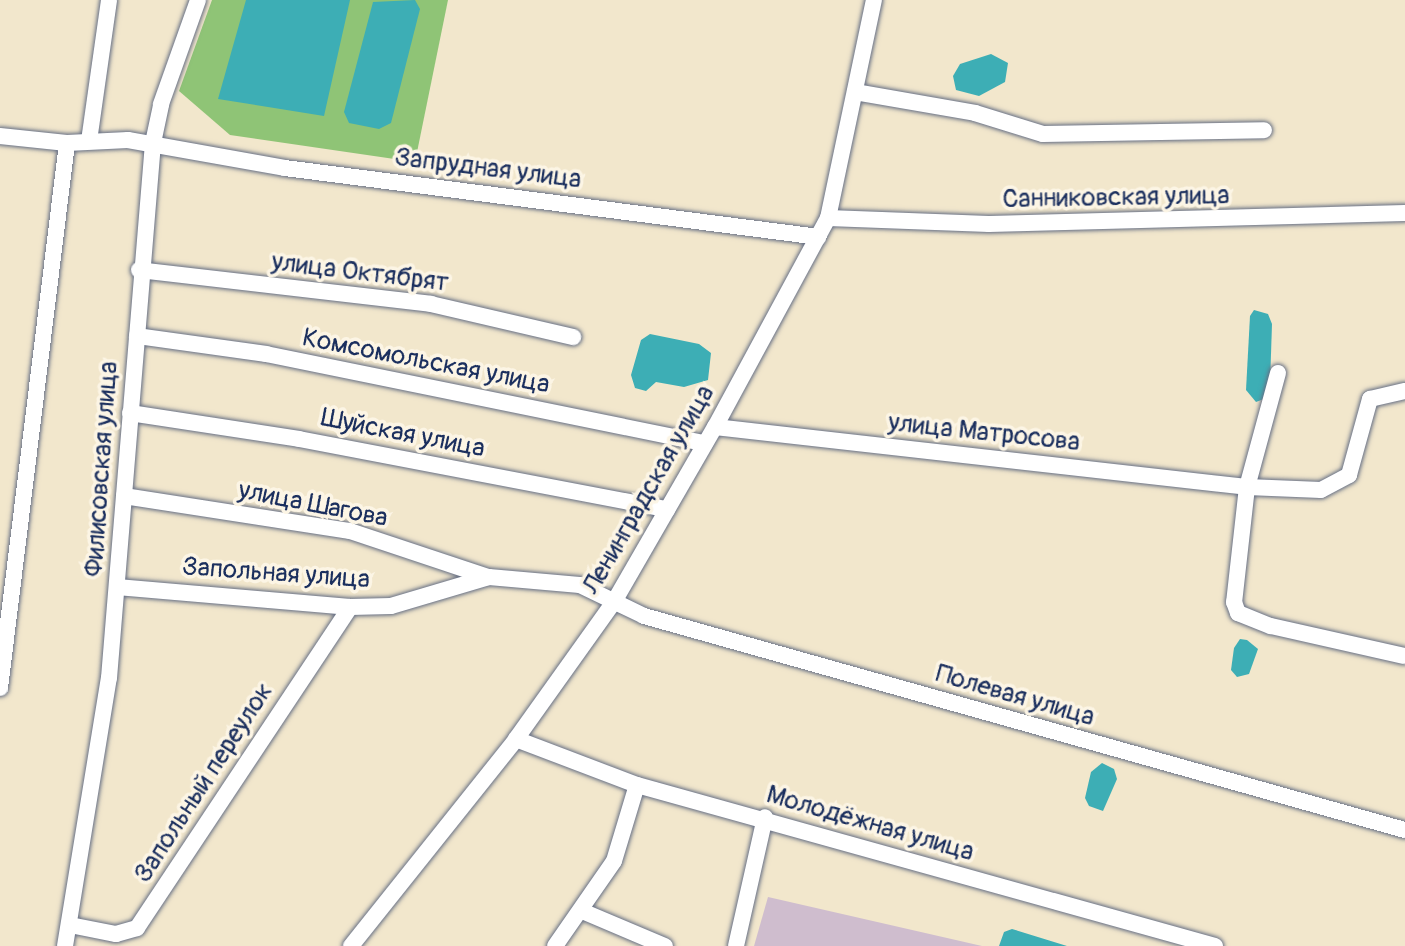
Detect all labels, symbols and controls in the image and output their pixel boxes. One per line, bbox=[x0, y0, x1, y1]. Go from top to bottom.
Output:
street label: Запрудная улица bbox=[393, 142, 583, 196]
street label: Санниковская улица bbox=[1002, 180, 1230, 216]
street label: улица Октябрят bbox=[270, 247, 450, 299]
street label: Комсомольская улица bbox=[300, 323, 552, 401]
street label: Филисовская улица bbox=[79, 360, 125, 578]
street label: Ленинградская улица bbox=[576, 380, 722, 600]
street label: Шуйская улица bbox=[318, 403, 488, 465]
street label: улица Матросова bbox=[887, 407, 1081, 459]
street label: улица Шагова bbox=[236, 475, 390, 535]
street label: Запольная улица bbox=[181, 552, 371, 596]
street label: Полевая улица bbox=[932, 658, 1098, 734]
street label: Запольный переулок bbox=[128, 677, 280, 889]
street label: Молодёжная улица bbox=[763, 779, 977, 869]

